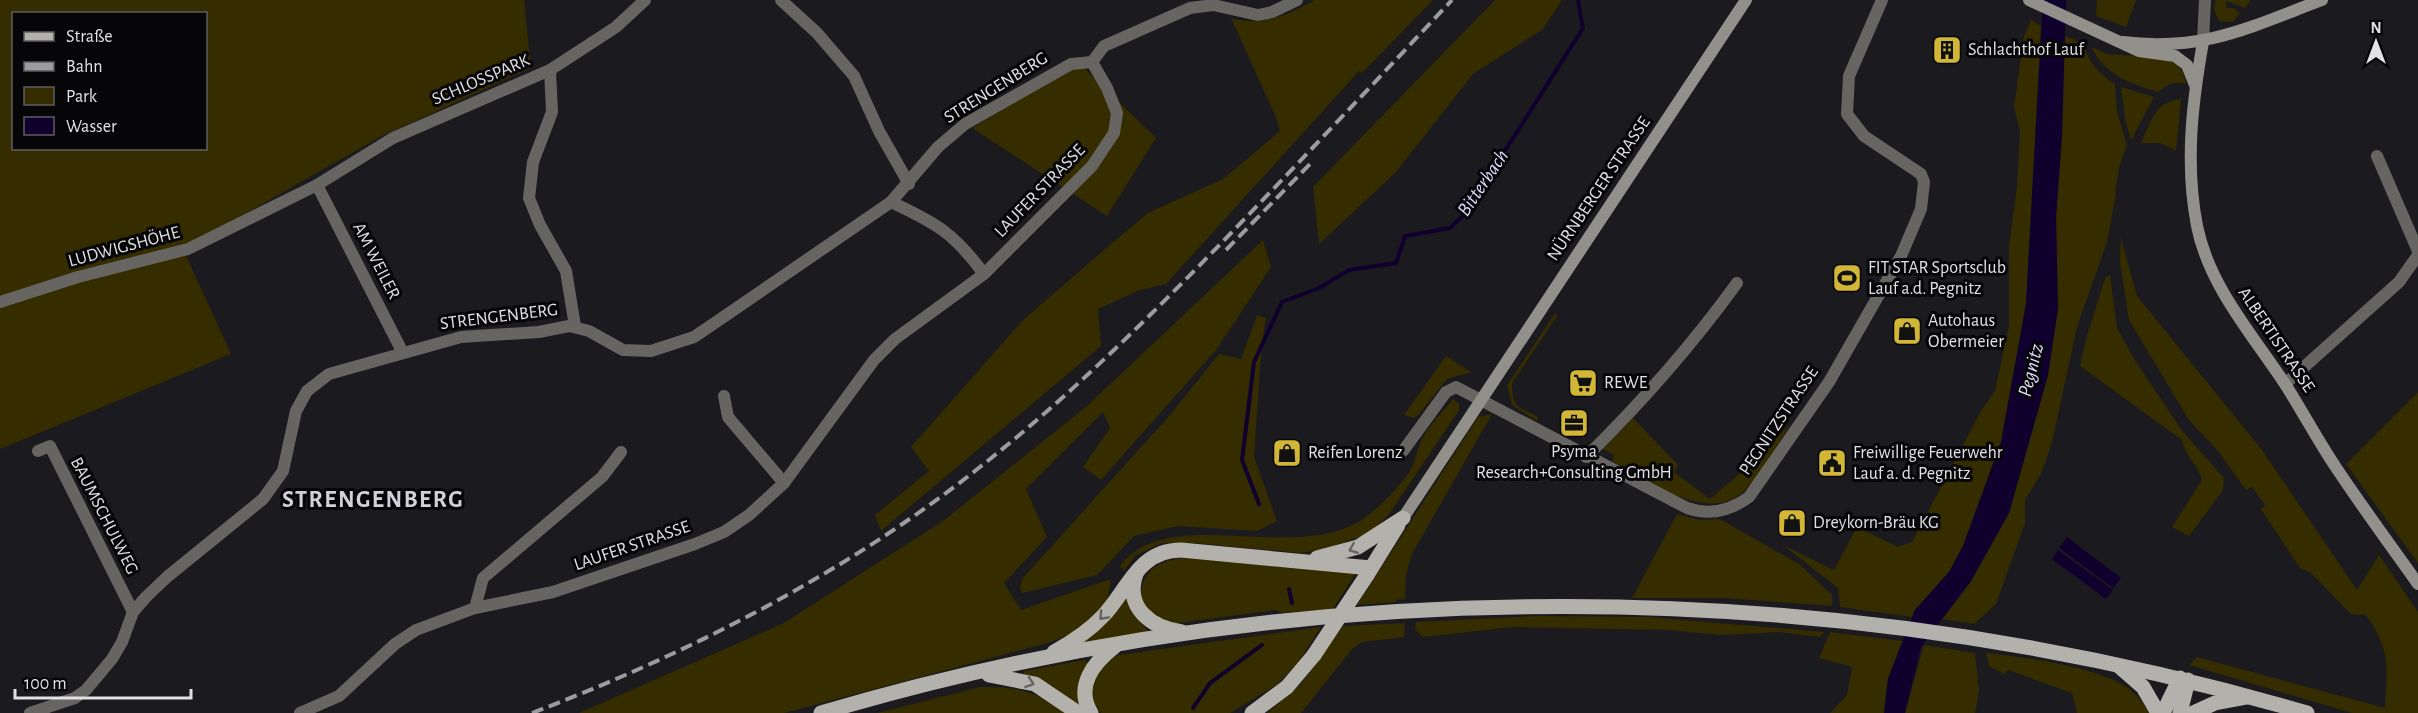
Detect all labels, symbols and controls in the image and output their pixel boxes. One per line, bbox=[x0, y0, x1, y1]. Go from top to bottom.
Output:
legend bbox=[12, 12, 207, 150]
north arrow bbox=[2346, 12, 2406, 72]
text: N bbox=[2370, 20, 2382, 36]
text: Straße bbox=[66, 28, 112, 46]
building icon: Schlachthof Lauf bbox=[1931, 34, 1963, 66]
place label: Schlachthof Lauf bbox=[1968, 41, 2085, 59]
street label: STRENGENBERG bbox=[941, 49, 1051, 127]
street label: SCHLOSSPARK bbox=[430, 51, 533, 109]
text: Bahn bbox=[66, 58, 102, 76]
text: Park bbox=[66, 88, 98, 106]
street label: NÜRNBERGER STRASSE bbox=[1542, 112, 1654, 264]
text: Wasser bbox=[66, 118, 117, 136]
street label: LAUFER STRASSE bbox=[991, 141, 1089, 241]
water label: Bitterbach bbox=[1454, 146, 1512, 220]
street label: AM WEILER bbox=[349, 220, 403, 302]
street label: LUDWIGSHÖHE bbox=[66, 221, 182, 271]
place label: FIT STAR Sportsclub Lauf a.d. Pegnitz bbox=[1868, 259, 2006, 298]
sports icon: FIT STAR Sportsclub Lauf a.d. Pegnitz bbox=[1831, 262, 1863, 294]
street label: ALBERTISTRASSE bbox=[2234, 284, 2318, 396]
street label: STRENGENBERG bbox=[439, 301, 559, 333]
place label: Autohaus Obermeier bbox=[1928, 312, 2004, 351]
shop icon: Autohaus Obermeier bbox=[1891, 315, 1923, 347]
water label: Pegnitz bbox=[2015, 341, 2047, 399]
street label: PEGNITZSTRASSE bbox=[1736, 363, 1822, 479]
supermarket icon: REWE bbox=[1567, 367, 1599, 399]
place label: REWE bbox=[1604, 374, 1648, 392]
office icon: Psyma Research+Consulting GmbH bbox=[1558, 407, 1590, 439]
shop icon: Reifen Lorenz bbox=[1271, 437, 1303, 469]
place label: Psyma Research+Consulting GmbH bbox=[1476, 443, 1672, 482]
place label: Reifen Lorenz bbox=[1308, 444, 1402, 462]
place label: Freiwillige Feuerwehr Lauf a. d. Pegnitz bbox=[1853, 444, 2003, 483]
public building icon: Freiwillige Feuerwehr Lauf a. d. Pegnitz bbox=[1816, 447, 1848, 479]
street label: BAUMSCHULWEG bbox=[67, 455, 141, 577]
district label: STRENGENBERG bbox=[282, 488, 464, 512]
shop icon: Dreykorn-Bräu KG bbox=[1776, 507, 1808, 539]
place label: Dreykorn-Bräu KG bbox=[1813, 514, 1939, 532]
street label: LAUFER STRASSE bbox=[572, 518, 693, 574]
one-way arrow bbox=[1349, 541, 1359, 554]
one-way arrow bbox=[1099, 609, 1110, 619]
scale bar bbox=[15, 662, 190, 700]
text: 100 m bbox=[24, 675, 67, 693]
one-way arrow bbox=[1024, 675, 1035, 688]

